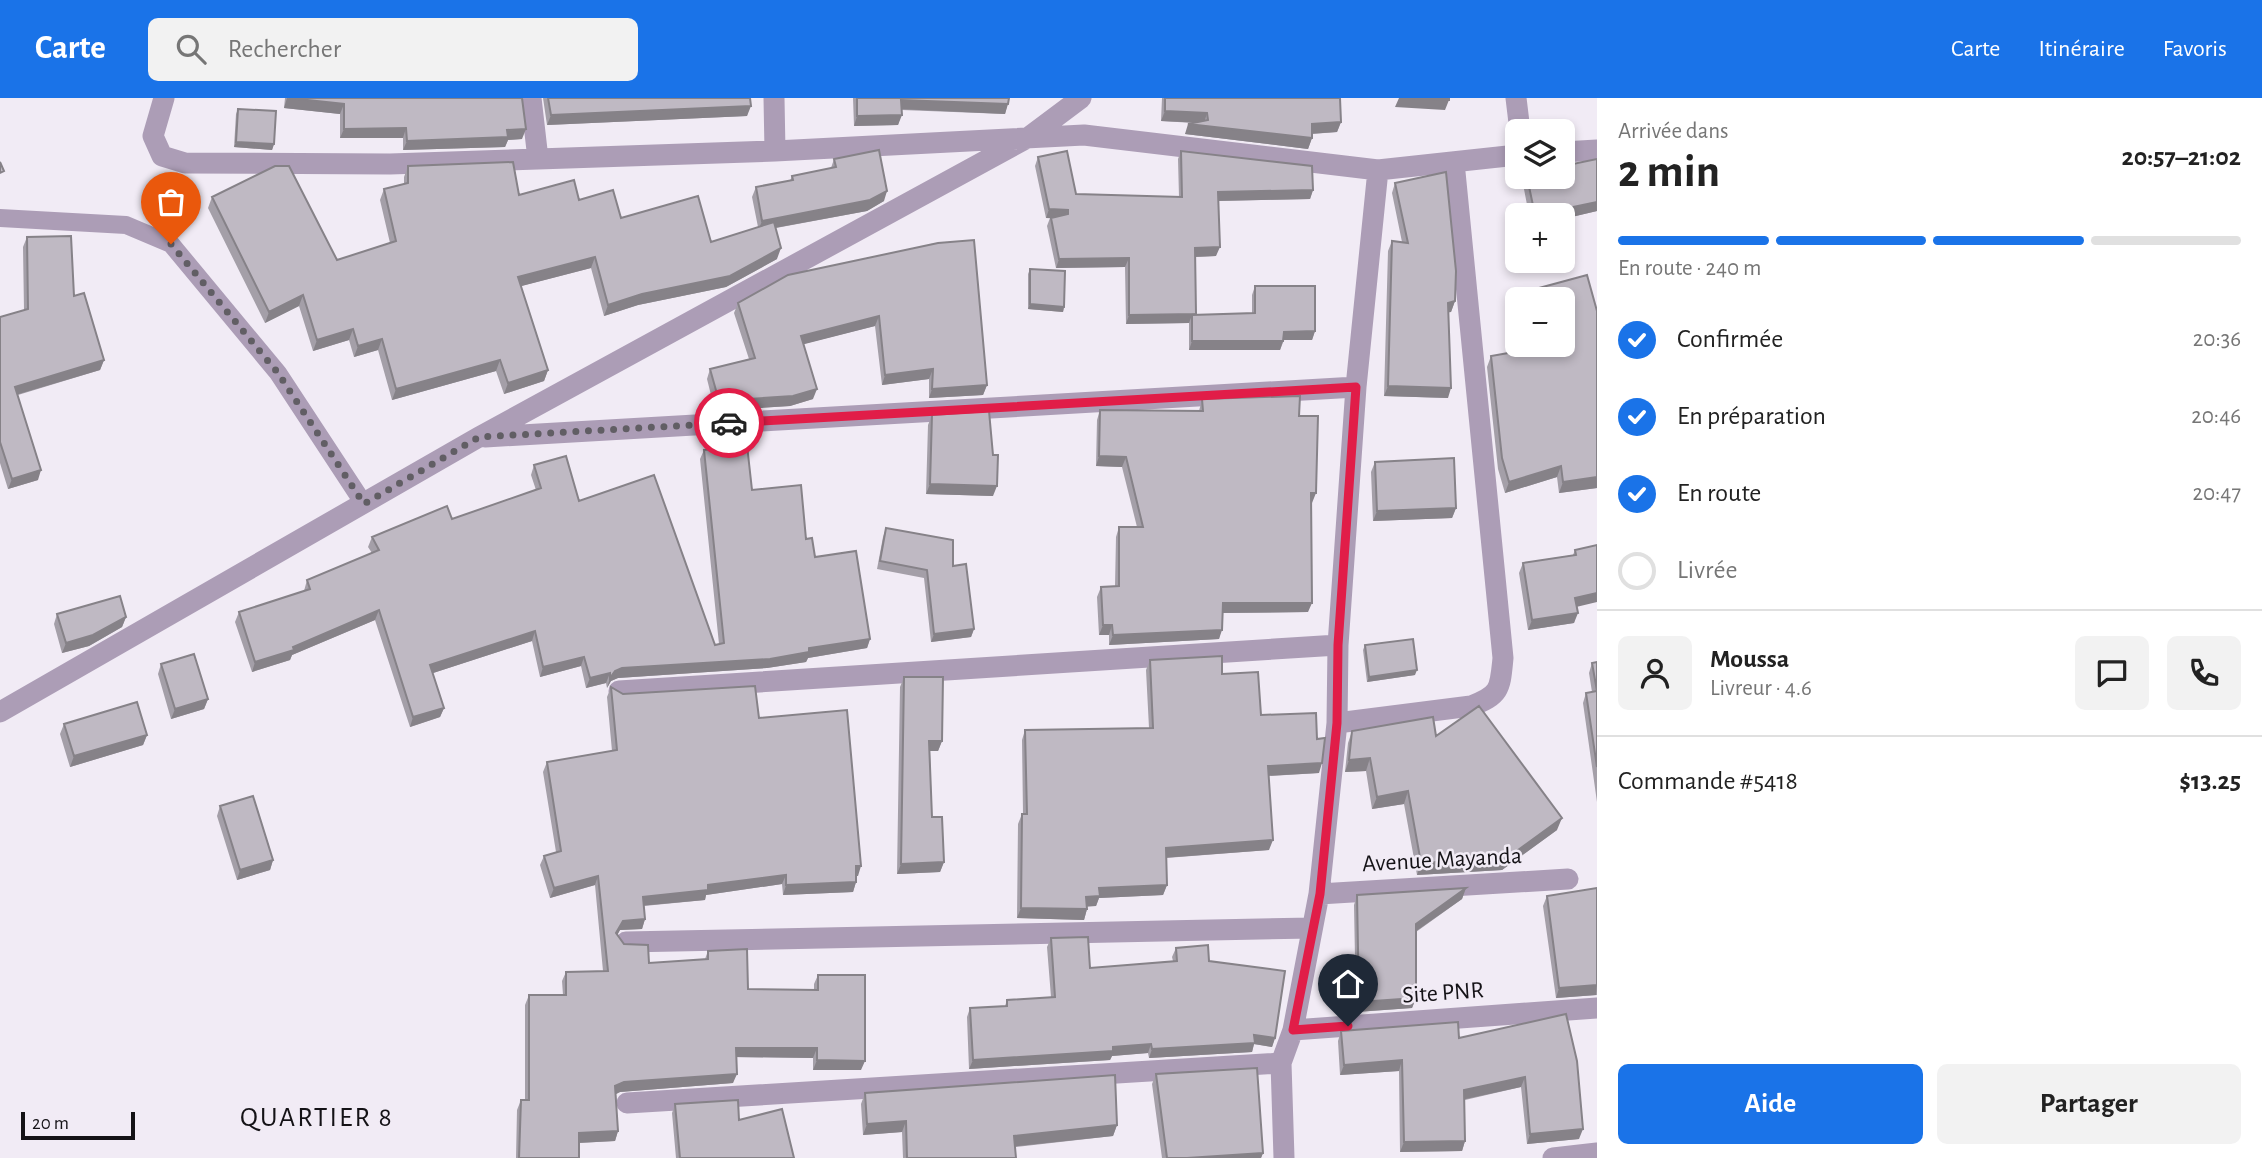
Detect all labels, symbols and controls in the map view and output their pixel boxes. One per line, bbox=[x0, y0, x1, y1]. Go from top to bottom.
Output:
search box bbox=[148, 18, 638, 81]
icon: search bbox=[172, 30, 210, 68]
text: Carte bbox=[35, 32, 106, 65]
text: Rechercher bbox=[228, 36, 341, 62]
text: Carte bbox=[1951, 37, 2000, 61]
text: Itinéraire bbox=[2038, 37, 2125, 61]
text: Favoris bbox=[2163, 37, 2227, 61]
map controls bbox=[1505, 119, 1575, 357]
button: layers bbox=[1505, 119, 1575, 189]
text: Arrivée dans bbox=[1618, 120, 1729, 143]
text: 20:57–21:02 bbox=[2121, 144, 2241, 170]
text: 2 min bbox=[1618, 149, 1720, 195]
pin bbox=[141, 172, 201, 244]
icon: bag bbox=[152, 183, 190, 221]
button: + bbox=[1505, 203, 1575, 273]
text: En route · 240 m bbox=[1618, 257, 1761, 280]
button: − bbox=[1505, 287, 1575, 357]
icon: check bbox=[1618, 321, 1656, 359]
text: Confirmée bbox=[1677, 326, 1783, 352]
text: 20:36 bbox=[2193, 328, 2241, 351]
courier bbox=[694, 388, 764, 458]
icon: check bbox=[1618, 398, 1656, 436]
text: En préparation bbox=[1677, 403, 1826, 429]
icon: car bbox=[710, 404, 748, 442]
text: 20:46 bbox=[2191, 405, 2241, 428]
icon: check bbox=[1618, 475, 1656, 513]
text: En route bbox=[1677, 480, 1761, 506]
text: 20:47 bbox=[2192, 482, 2241, 505]
text: Livrée bbox=[1677, 557, 1737, 583]
button: person bbox=[1618, 636, 1692, 710]
button: chat bbox=[2075, 636, 2149, 710]
button: phone bbox=[2167, 636, 2241, 710]
text: Moussa bbox=[1710, 646, 1789, 672]
text: Livreur · 4.6 bbox=[1710, 677, 1812, 700]
text: Commande #5418 bbox=[1618, 768, 1798, 794]
text: $13.25 bbox=[2179, 768, 2241, 794]
street label: Avenue Mayanda bbox=[1361, 844, 1523, 876]
pin bbox=[1318, 954, 1378, 1026]
icon: home bbox=[1329, 965, 1367, 1003]
street label: Site PNR bbox=[1401, 978, 1485, 1008]
button: Aide bbox=[1618, 1064, 1923, 1144]
button: Partager bbox=[1937, 1064, 2241, 1144]
district label: QUARTIER 8 bbox=[240, 1104, 394, 1132]
scale bar bbox=[21, 1109, 135, 1141]
text: 20 m bbox=[32, 1114, 69, 1133]

